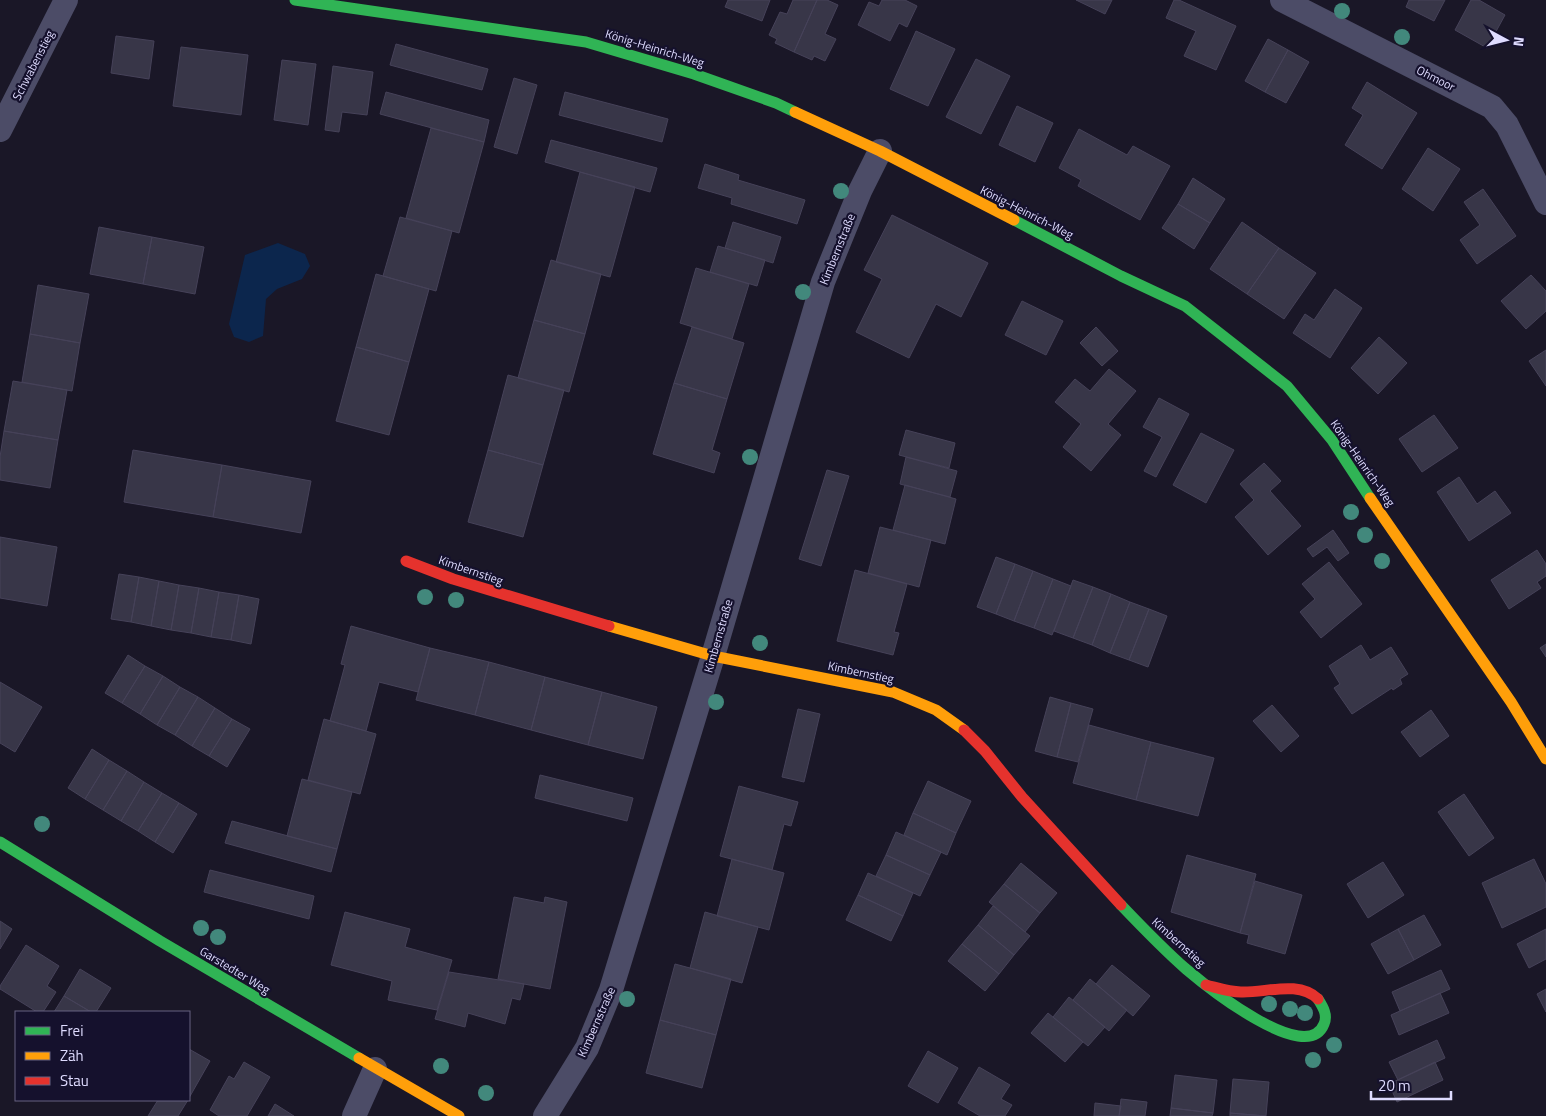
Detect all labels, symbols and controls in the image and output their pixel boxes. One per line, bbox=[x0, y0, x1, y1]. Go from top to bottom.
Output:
north arrow bbox=[1481, 15, 1531, 65]
street label: König-Heinrich-Weg bbox=[603, 24, 707, 72]
street label: Schwabenstieg bbox=[7, 27, 59, 103]
text: N bbox=[1508, 36, 1530, 48]
street label: Ohmoor bbox=[1413, 60, 1459, 96]
street label: König-Heinrich-Weg bbox=[977, 180, 1077, 244]
street label: Kimbernstraße bbox=[814, 210, 860, 288]
street label: König-Heinrich-Weg bbox=[1326, 416, 1400, 510]
street label: Kimbernstieg bbox=[436, 550, 506, 590]
street label: Kimbernstraße bbox=[698, 597, 738, 675]
street label: Kimbernstieg bbox=[826, 656, 896, 688]
street label: Kimbernstieg bbox=[1148, 912, 1210, 972]
street label: Garstedter Weg bbox=[196, 941, 274, 999]
street label: Kimbernstraße bbox=[572, 984, 620, 1060]
legend bbox=[15, 1011, 190, 1101]
text: Frei bbox=[60, 1019, 83, 1042]
text: Zäh bbox=[60, 1044, 84, 1067]
scale bar bbox=[1371, 1068, 1451, 1100]
text: Stau bbox=[60, 1069, 89, 1092]
text: 20 m bbox=[1378, 1074, 1411, 1097]

